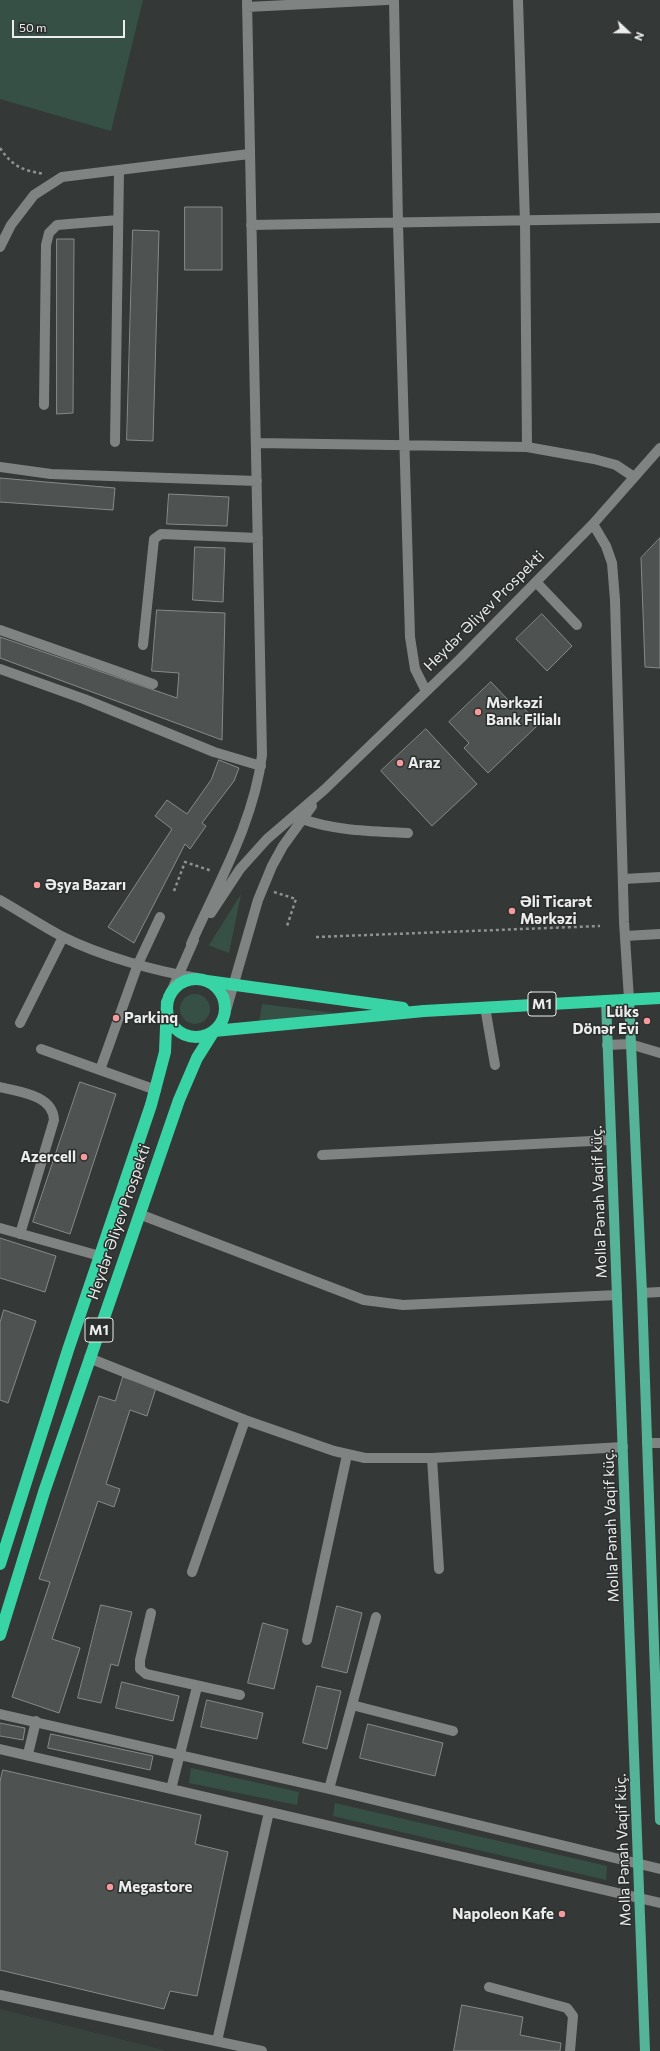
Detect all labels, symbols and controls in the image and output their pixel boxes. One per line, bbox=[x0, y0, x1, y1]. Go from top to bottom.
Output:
scale bar bbox=[14, 12, 127, 38]
north arrow bbox=[608, 12, 648, 52]
text: 50 m bbox=[19, 20, 47, 34]
text: N bbox=[632, 30, 647, 43]
street label: Heydər Əliyev Prospekti bbox=[420, 547, 548, 675]
place label: Mərkəzi Bank Filialı bbox=[486, 694, 561, 729]
marker: Mərkəzi Bank Filialı bbox=[473, 707, 483, 717]
place label: Araz bbox=[408, 754, 440, 772]
marker: Araz bbox=[395, 758, 405, 768]
place label: Əşya Bazarı bbox=[45, 876, 126, 894]
marker: Əşya Bazarı bbox=[32, 880, 42, 890]
place label: Əli Ticarət Mərkəzi bbox=[520, 893, 592, 928]
marker: Əli Ticarət Mərkəzi bbox=[507, 906, 517, 916]
road number: M1 bbox=[528, 992, 556, 1016]
place label: Lüks Dönər Evi bbox=[572, 1003, 639, 1038]
place label: Parkinq bbox=[124, 1009, 178, 1027]
marker: Parkinq bbox=[111, 1013, 121, 1023]
marker: Lüks Dönər Evi bbox=[642, 1016, 652, 1026]
street label: Molla Pənah Vaqif küç. bbox=[587, 1125, 611, 1279]
street label: Heydər Əliyev Prospekti bbox=[84, 1142, 154, 1302]
place label: Azercell bbox=[20, 1148, 76, 1166]
marker: Azercell bbox=[79, 1152, 89, 1162]
road number: M1 bbox=[85, 1318, 113, 1342]
street label: Molla Pənah Vaqif küç. bbox=[599, 1449, 623, 1603]
street label: Molla Pənah Vaqif küç. bbox=[611, 1773, 635, 1927]
place label: Megastore bbox=[118, 1878, 192, 1896]
marker: Megastore bbox=[105, 1882, 115, 1892]
place label: Napoleon Kafe bbox=[452, 1905, 554, 1923]
marker: Napoleon Kafe bbox=[557, 1909, 567, 1919]

